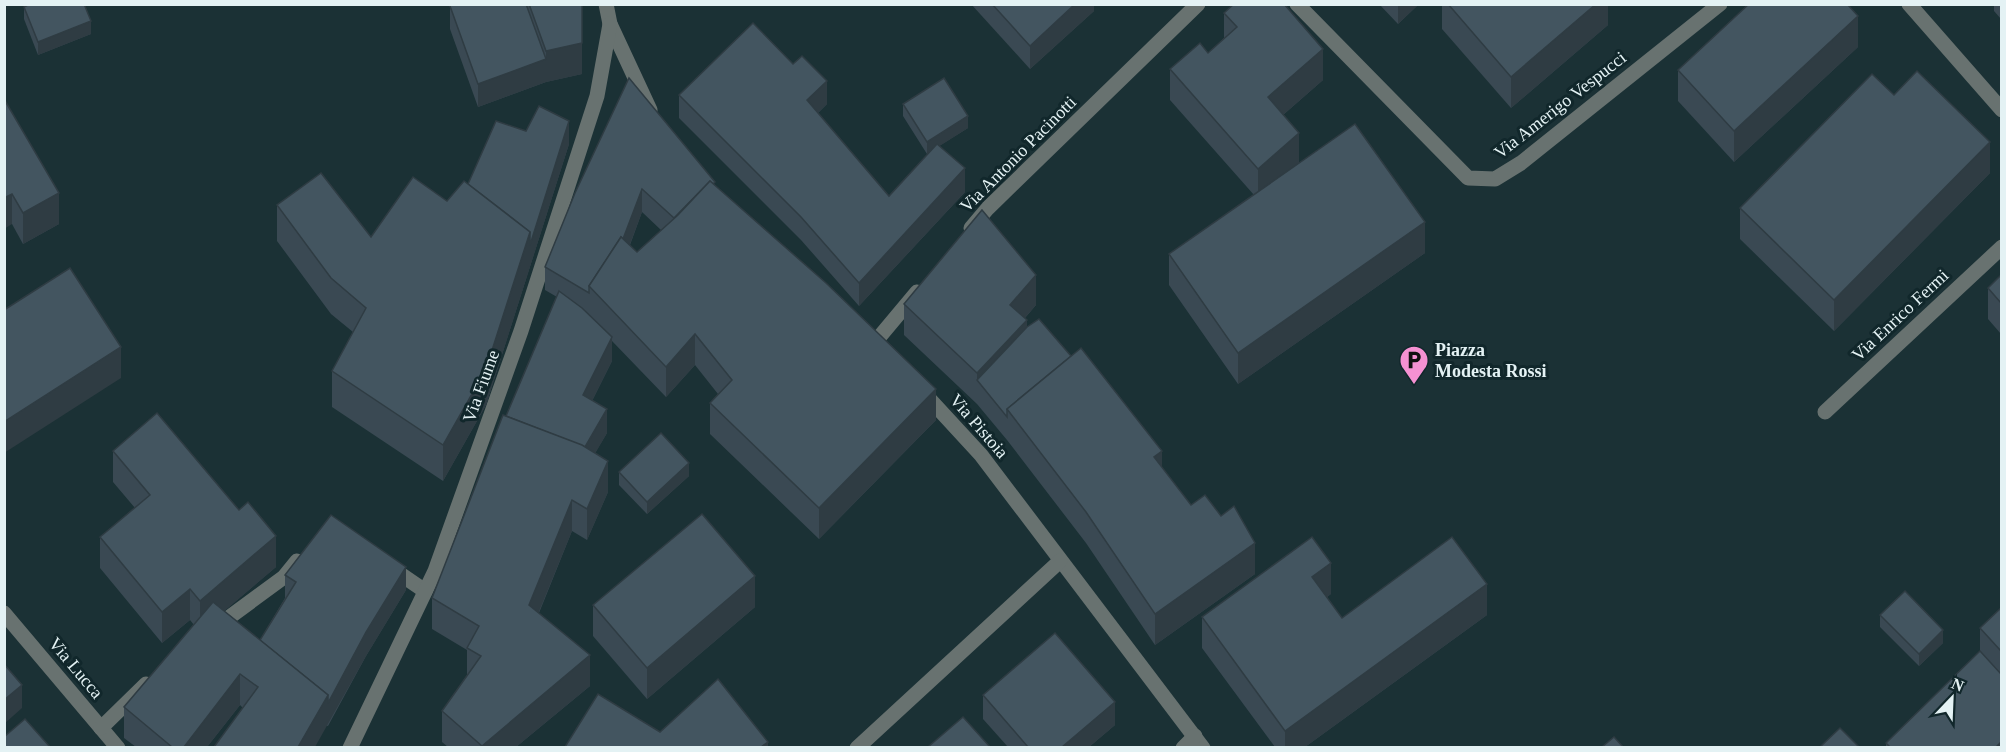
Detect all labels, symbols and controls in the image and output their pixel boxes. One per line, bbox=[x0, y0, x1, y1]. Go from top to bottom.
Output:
street label: Via Amerigo Vespucci bbox=[1490, 47, 1630, 163]
street label: Via Antonio Pacinotti bbox=[956, 92, 1080, 216]
street label: Via Enrico Fermi bbox=[1848, 265, 1952, 365]
place label: Piazza Modesta Rossi bbox=[1435, 340, 1547, 381]
parking icon: Piazza Modesta Rossi bbox=[1398, 344, 1430, 386]
street label: Via Fiume bbox=[459, 347, 503, 425]
street label: Via Pistoia bbox=[946, 390, 1012, 462]
street label: Via Lucca bbox=[45, 633, 107, 703]
north arrow bbox=[1922, 668, 1982, 728]
text: N bbox=[1949, 675, 1967, 695]

